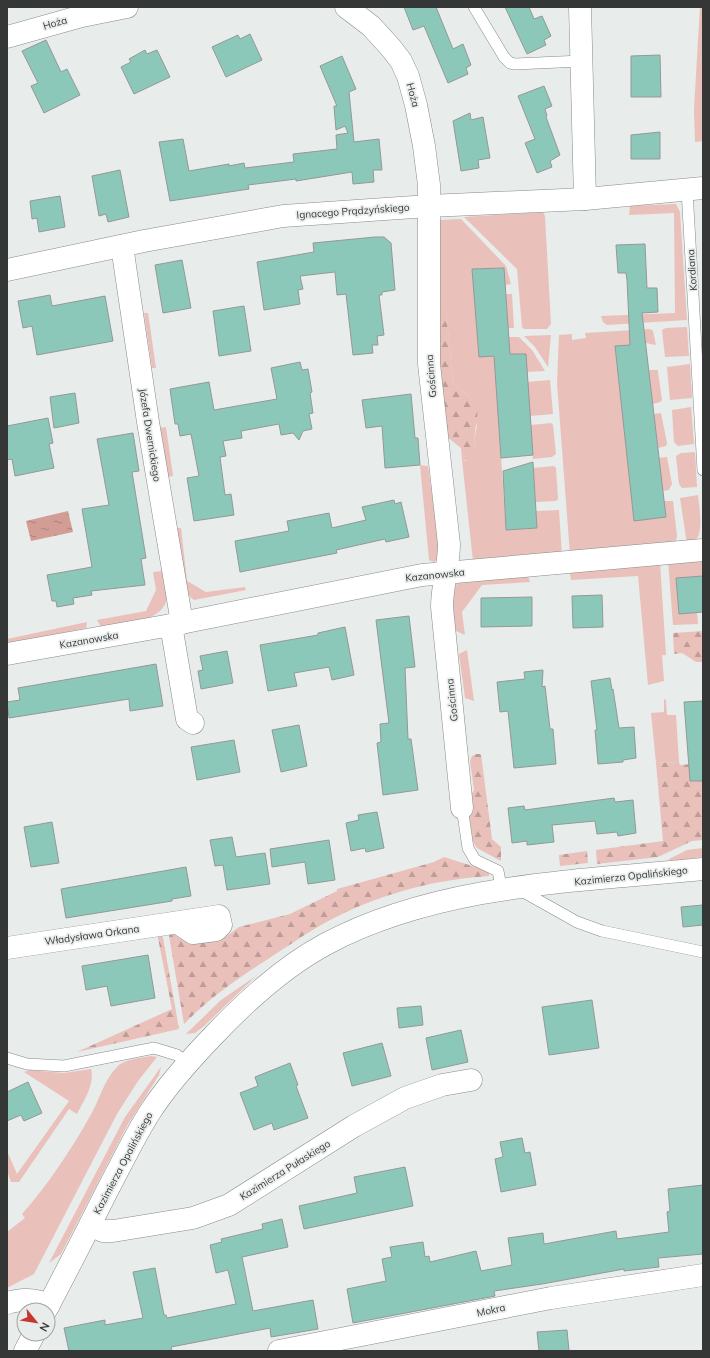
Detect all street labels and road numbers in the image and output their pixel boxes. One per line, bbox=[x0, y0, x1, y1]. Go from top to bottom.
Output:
street label: Hoża bbox=[41, 13, 69, 33]
street label: Hoża bbox=[404, 82, 422, 108]
street label: Ignacego Prądzyńskiego bbox=[296, 201, 410, 221]
street label: Kordiana bbox=[684, 249, 700, 291]
street label: Gościnna bbox=[423, 354, 439, 398]
street label: Józefa Dwernickiego bbox=[136, 387, 164, 483]
street label: Kazanowska bbox=[405, 565, 465, 585]
street label: Kazanowska bbox=[59, 628, 119, 652]
street label: Gościnna bbox=[443, 678, 461, 722]
street label: Kazimierza Opalińskiego bbox=[574, 864, 689, 888]
street label: Władysława Orkana bbox=[44, 922, 140, 948]
street label: Kazimierza Opalińskiego bbox=[91, 1109, 156, 1216]
street label: Kazimierza Pułaskiego bbox=[237, 1137, 333, 1203]
street label: Mokra bbox=[475, 1301, 507, 1319]

